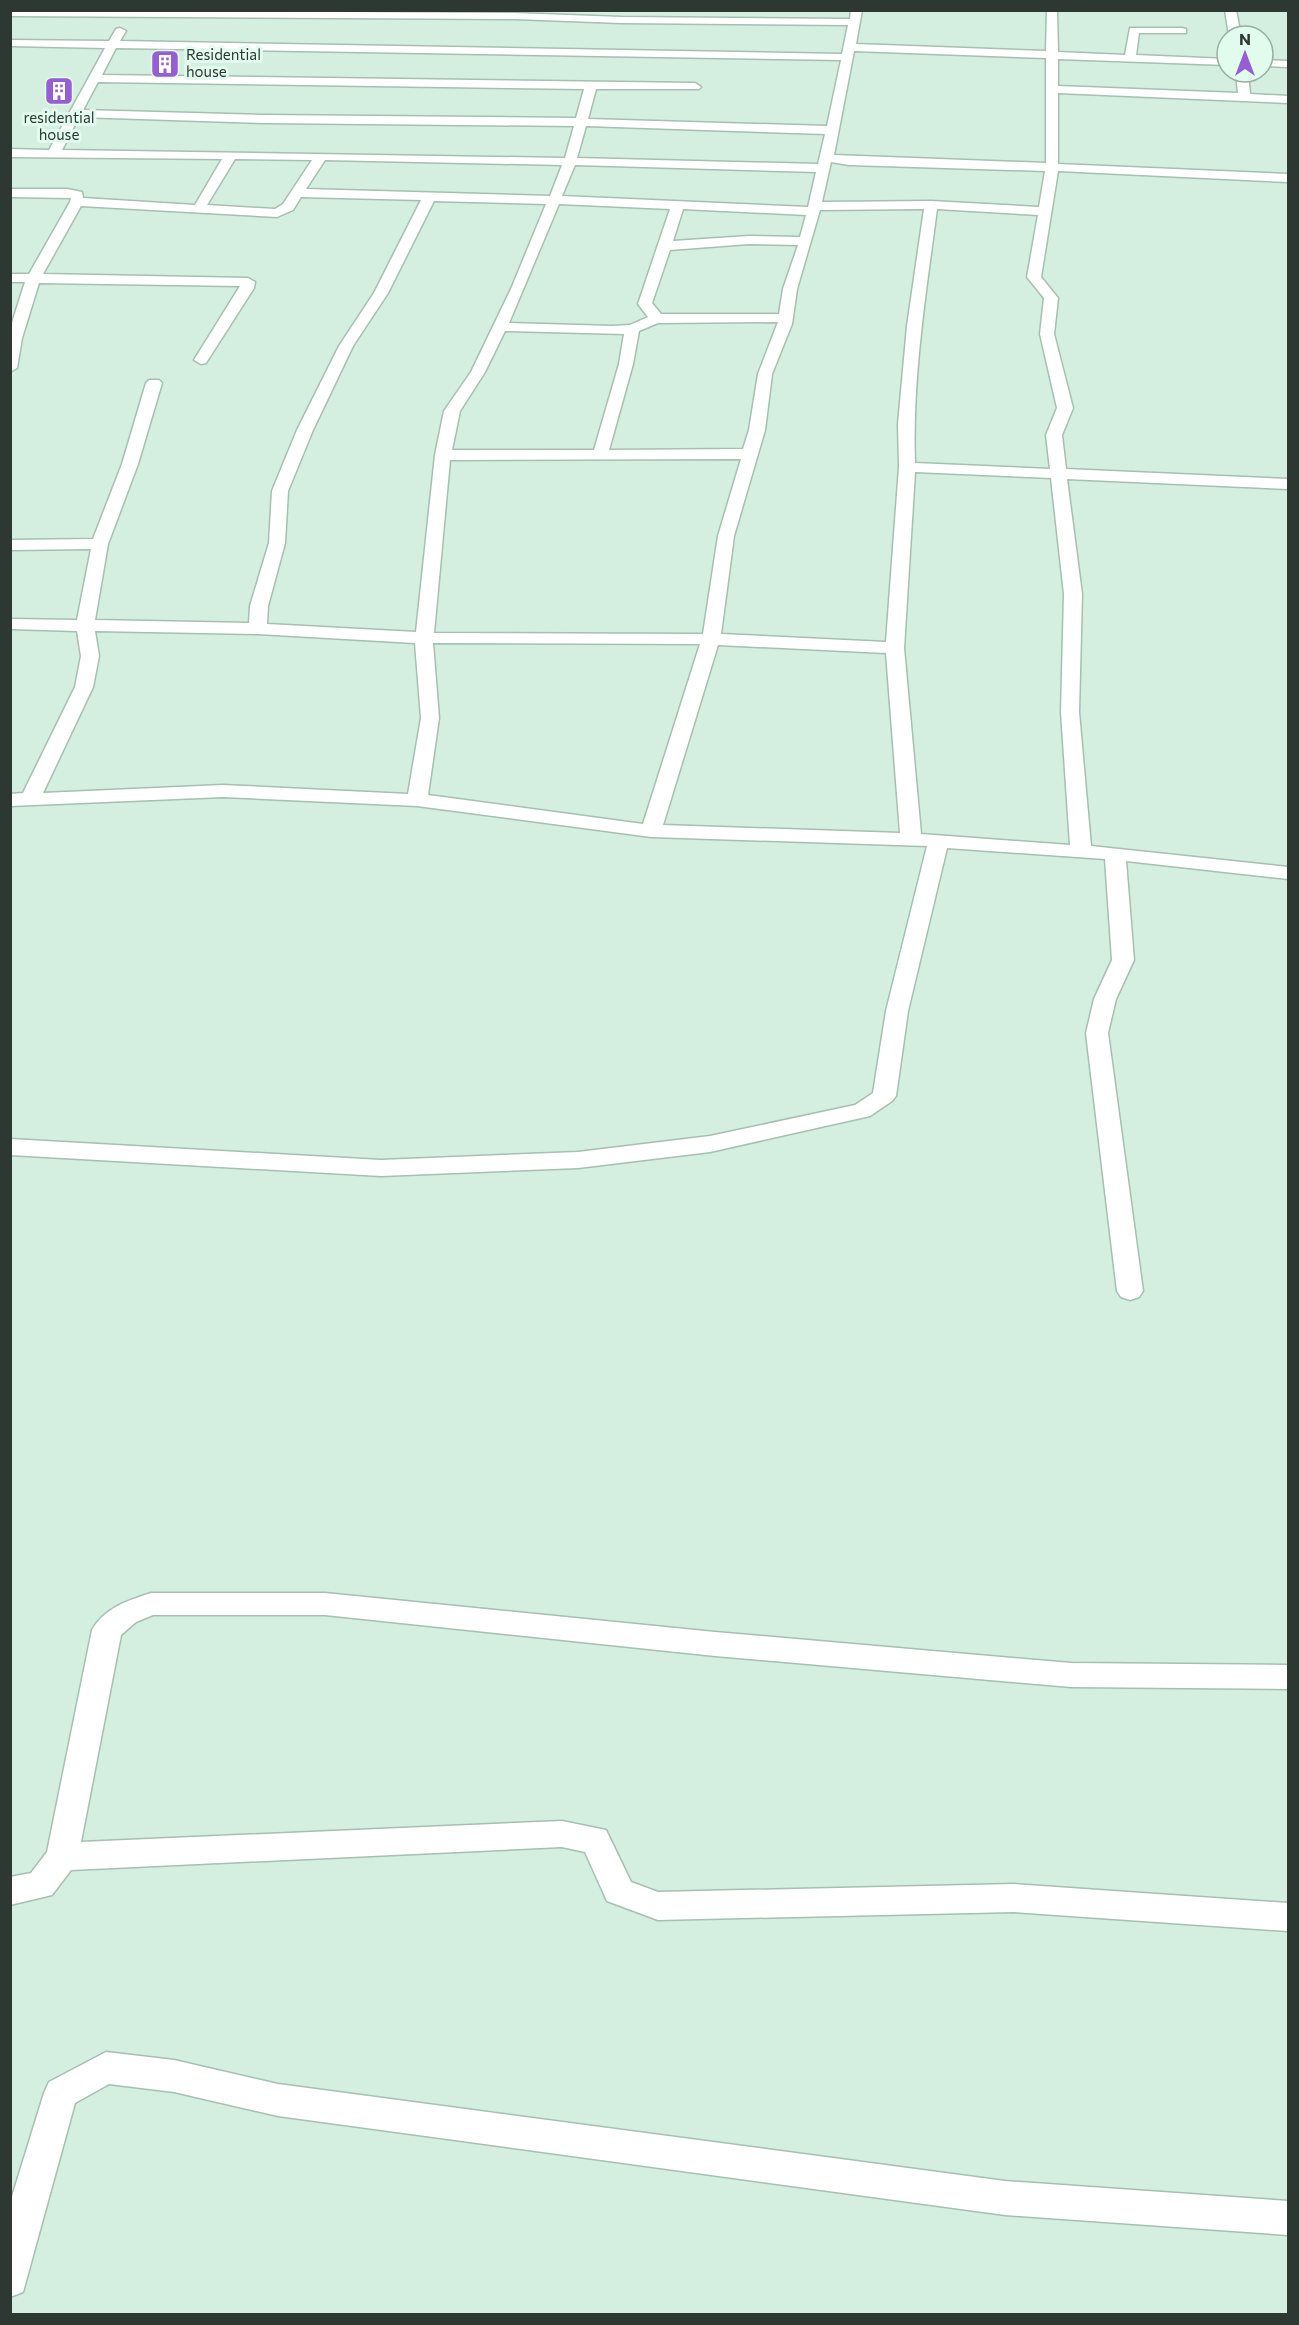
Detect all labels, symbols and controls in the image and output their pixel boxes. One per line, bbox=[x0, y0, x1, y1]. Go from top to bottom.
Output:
north arrow bbox=[1215, 24, 1275, 84]
text: N bbox=[1239, 29, 1251, 48]
place label: Residential house bbox=[186, 45, 261, 80]
building icon: Residential house bbox=[149, 48, 181, 80]
building icon: residential house bbox=[43, 75, 75, 107]
place label: residential house bbox=[23, 108, 95, 143]

